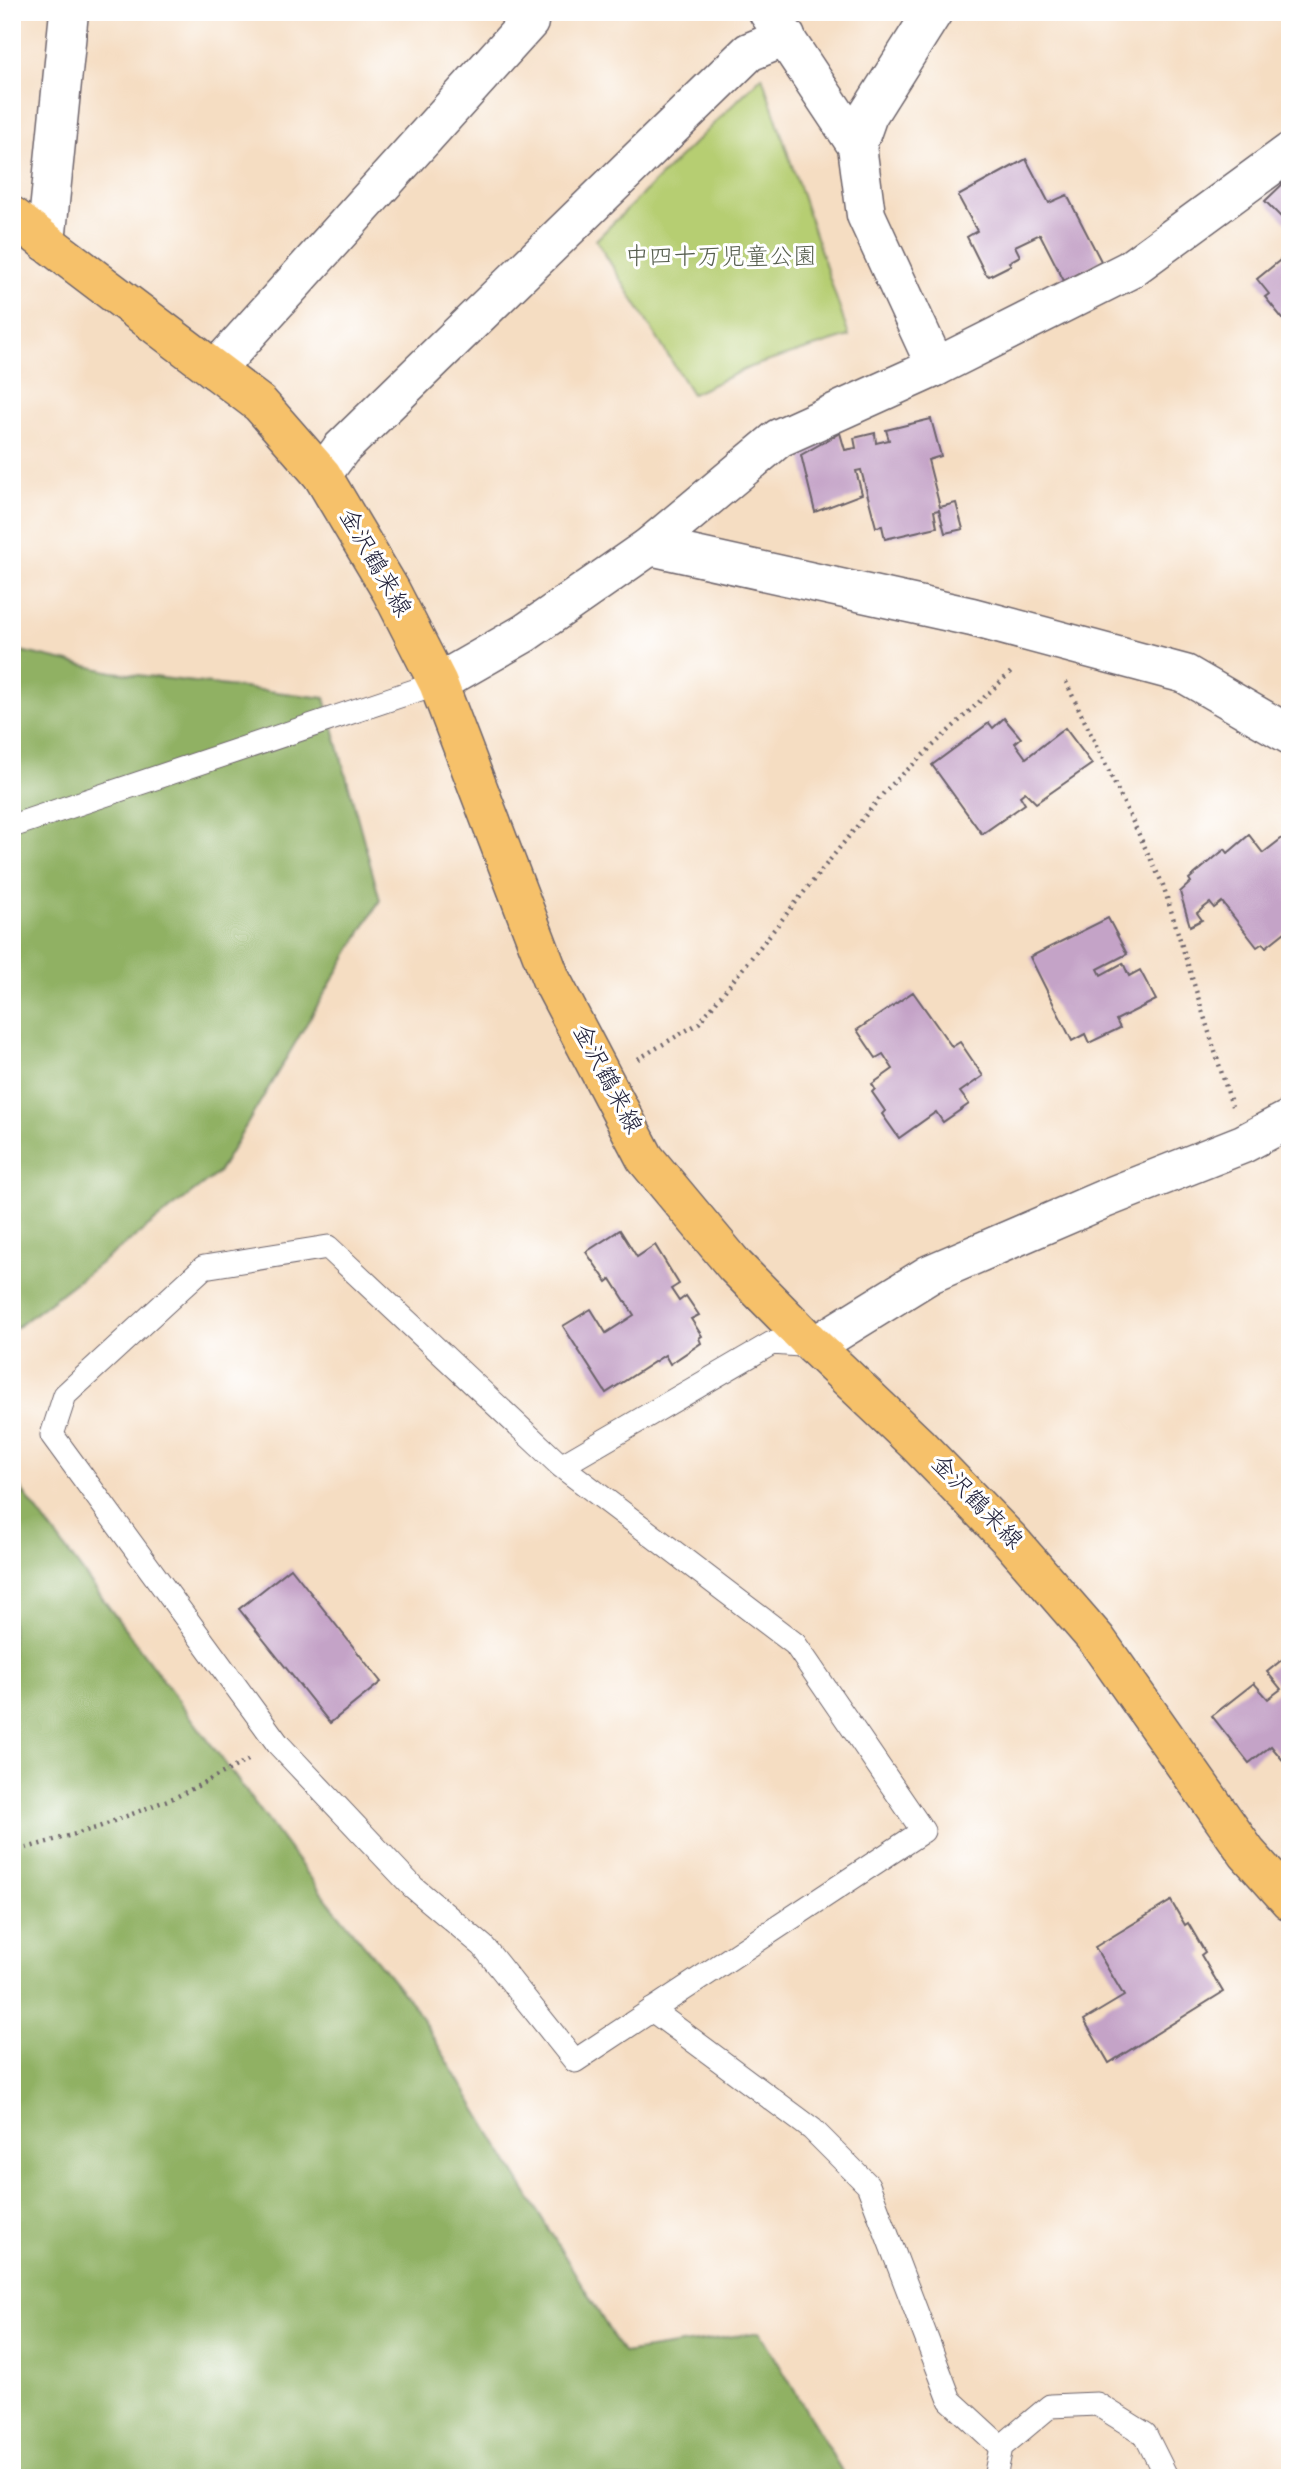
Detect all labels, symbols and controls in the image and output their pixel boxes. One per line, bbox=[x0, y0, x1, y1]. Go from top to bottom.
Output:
park label: 中四十万児童公園 bbox=[625, 244, 817, 274]
street label: 金沢鶴来線 bbox=[330, 504, 417, 623]
street label: 金沢鶴来線 bbox=[564, 1019, 648, 1140]
street label: 金沢鶴来線 bbox=[923, 1449, 1029, 1557]

